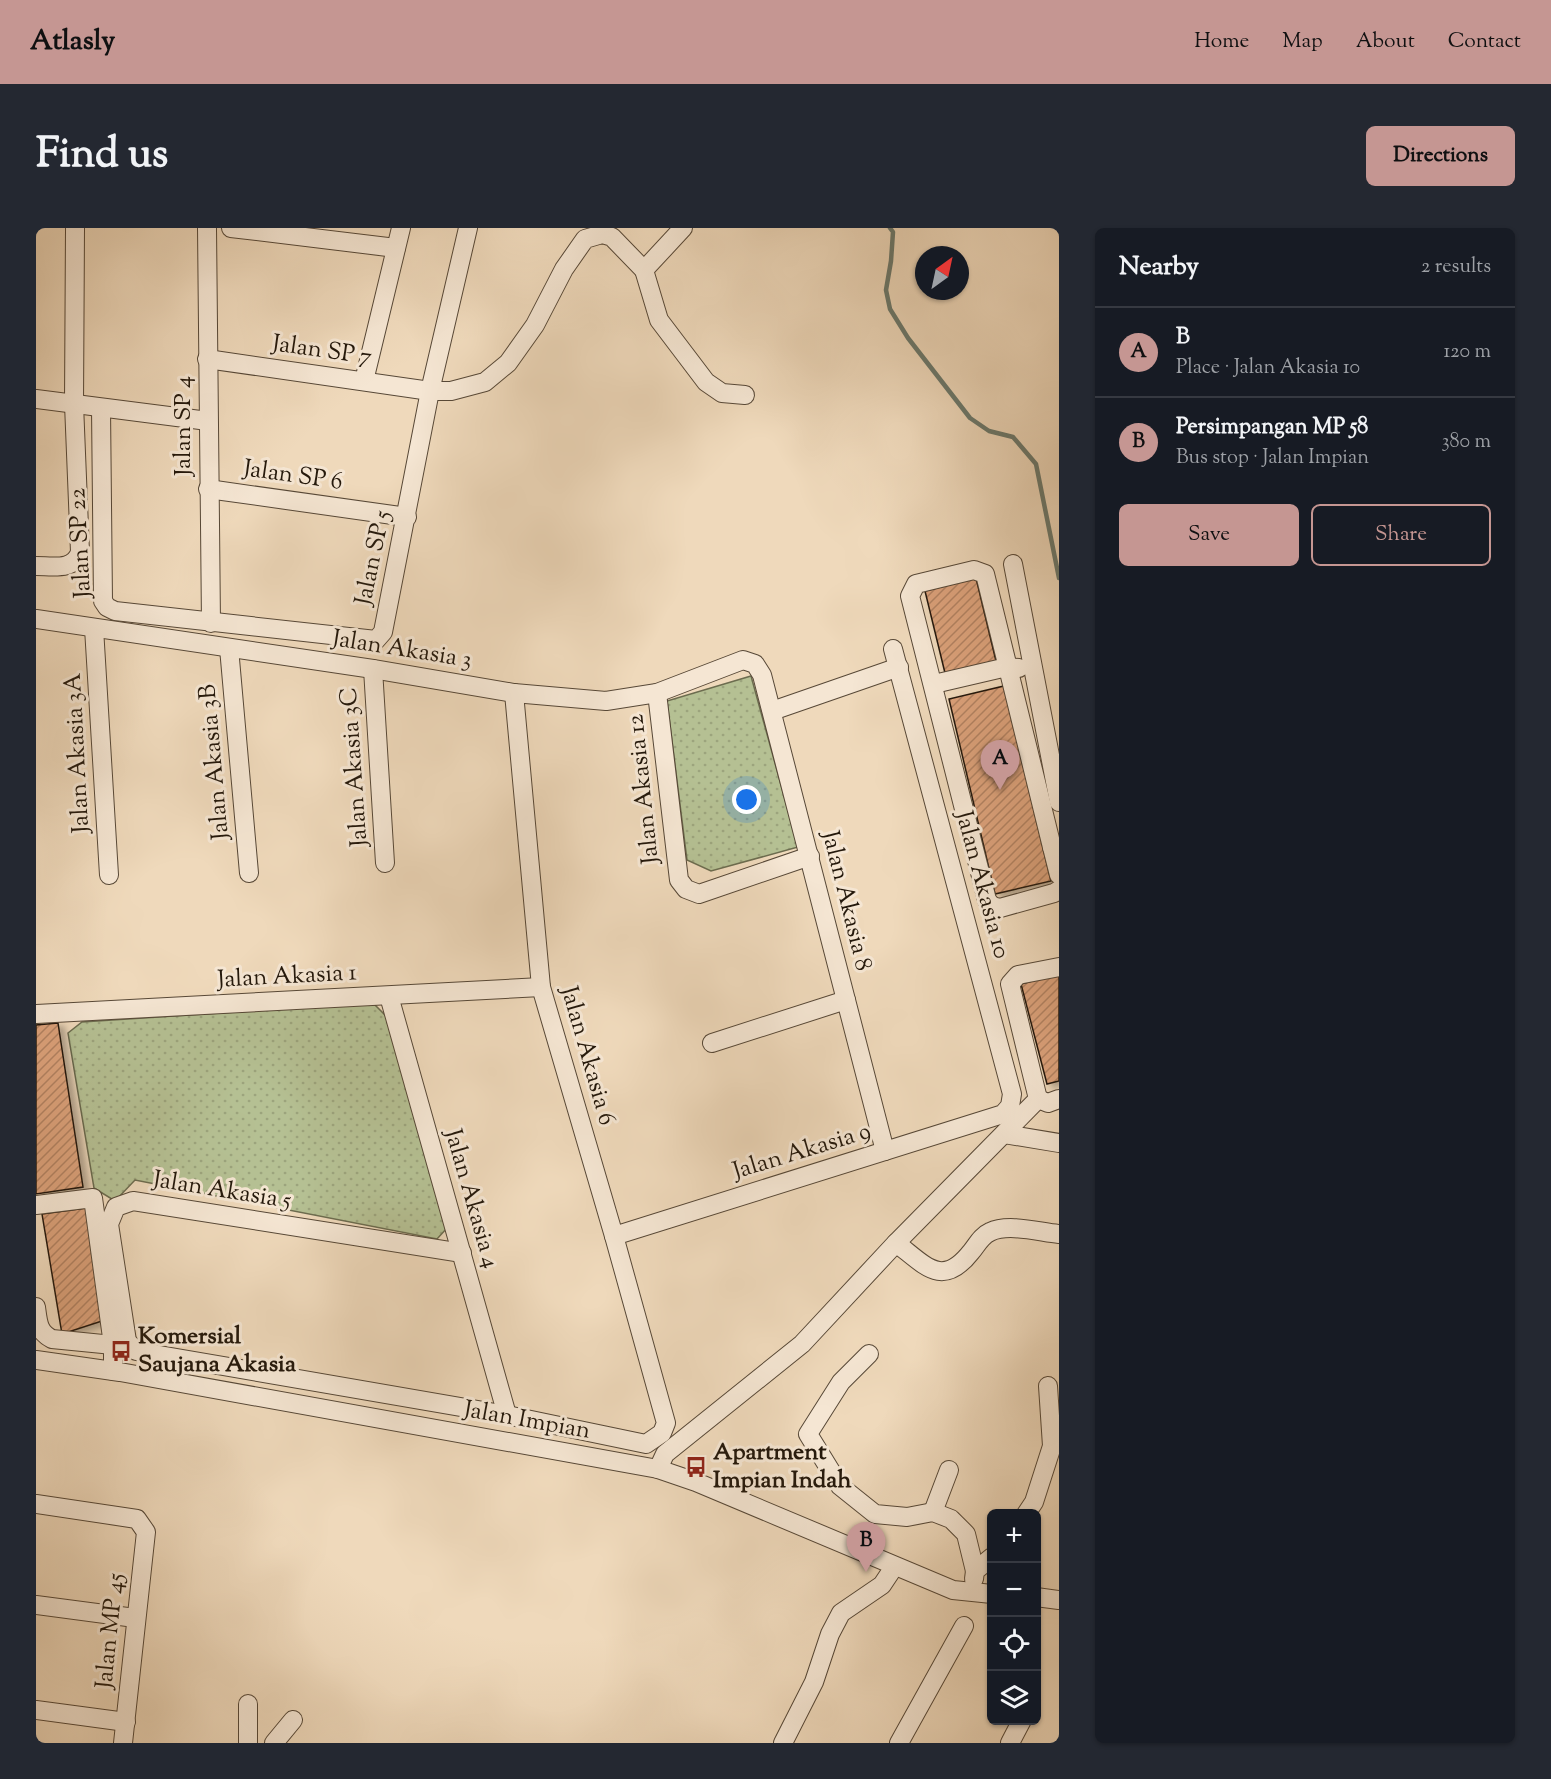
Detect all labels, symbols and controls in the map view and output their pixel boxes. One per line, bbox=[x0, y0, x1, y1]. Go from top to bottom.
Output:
text: Atlasly bbox=[30, 22, 115, 62]
text: Home bbox=[1194, 27, 1249, 57]
text: Map bbox=[1282, 27, 1323, 57]
text: About bbox=[1356, 27, 1415, 57]
text: Contact bbox=[1448, 27, 1521, 57]
text: Find us bbox=[36, 126, 168, 186]
button: Directions bbox=[1366, 126, 1515, 186]
north arrow bbox=[915, 246, 969, 300]
text: Nearby bbox=[1119, 249, 1199, 286]
text: 2 results bbox=[1421, 253, 1491, 282]
text: B bbox=[1176, 322, 1190, 354]
street label: Jalan SP 7 bbox=[268, 327, 374, 375]
text: A bbox=[1130, 338, 1147, 367]
text: 120 m bbox=[1443, 338, 1491, 367]
text: Place · Jalan Akasia 10 bbox=[1176, 354, 1360, 383]
street label: Jalan SP 4 bbox=[167, 376, 201, 478]
text: Persimpangan MP 58 bbox=[1176, 412, 1368, 444]
text: B bbox=[1132, 428, 1145, 457]
text: 380 m bbox=[1442, 428, 1491, 457]
text: Bus stop · Jalan Impian bbox=[1176, 444, 1369, 473]
street label: Jalan SP 6 bbox=[239, 452, 345, 500]
street label: Jalan SP 22 bbox=[61, 487, 101, 601]
button: Save bbox=[1119, 504, 1299, 566]
button: Share bbox=[1311, 504, 1491, 566]
street label: Jalan SP 5 bbox=[347, 507, 401, 611]
street label: Jalan Akasia 3 bbox=[328, 622, 474, 678]
street label: Jalan Akasia 3A bbox=[57, 672, 99, 836]
street label: Jalan Akasia 3B bbox=[191, 683, 239, 843]
street label: Jalan Akasia 3C bbox=[332, 686, 378, 850]
street label: Jalan Akasia 12 bbox=[619, 712, 669, 868]
pin: A bbox=[980, 740, 1020, 790]
your location bbox=[732, 785, 761, 814]
street label: Jalan Akasia 10 bbox=[945, 805, 1018, 963]
street label: Jalan Akasia 8 bbox=[812, 826, 880, 975]
street label: Jalan Akasia 1 bbox=[215, 956, 357, 998]
street label: Jalan Akasia 6 bbox=[550, 981, 623, 1129]
street label: Jalan Akasia 9 bbox=[727, 1115, 875, 1190]
street label: Jalan Akasia 4 bbox=[434, 1124, 507, 1273]
street label: Jalan Akasia 5 bbox=[149, 1163, 293, 1219]
place label: Komersial Saujana Akasia bbox=[138, 1320, 297, 1382]
bus stop icon: Komersial Saujana Akasia bbox=[109, 1339, 133, 1363]
street label: Jalan Impian bbox=[459, 1393, 593, 1449]
place label: Apartment Impian Indah bbox=[713, 1436, 852, 1498]
bus stop icon: Apartment Impian Indah bbox=[684, 1455, 708, 1479]
map controls bbox=[987, 1509, 1041, 1725]
button: + bbox=[987, 1509, 1041, 1563]
pin: B bbox=[846, 1522, 886, 1572]
button: − bbox=[987, 1563, 1041, 1617]
street label: Jalan MP 45 bbox=[88, 1571, 134, 1692]
button: locate bbox=[987, 1617, 1041, 1671]
button: layers bbox=[987, 1671, 1041, 1725]

